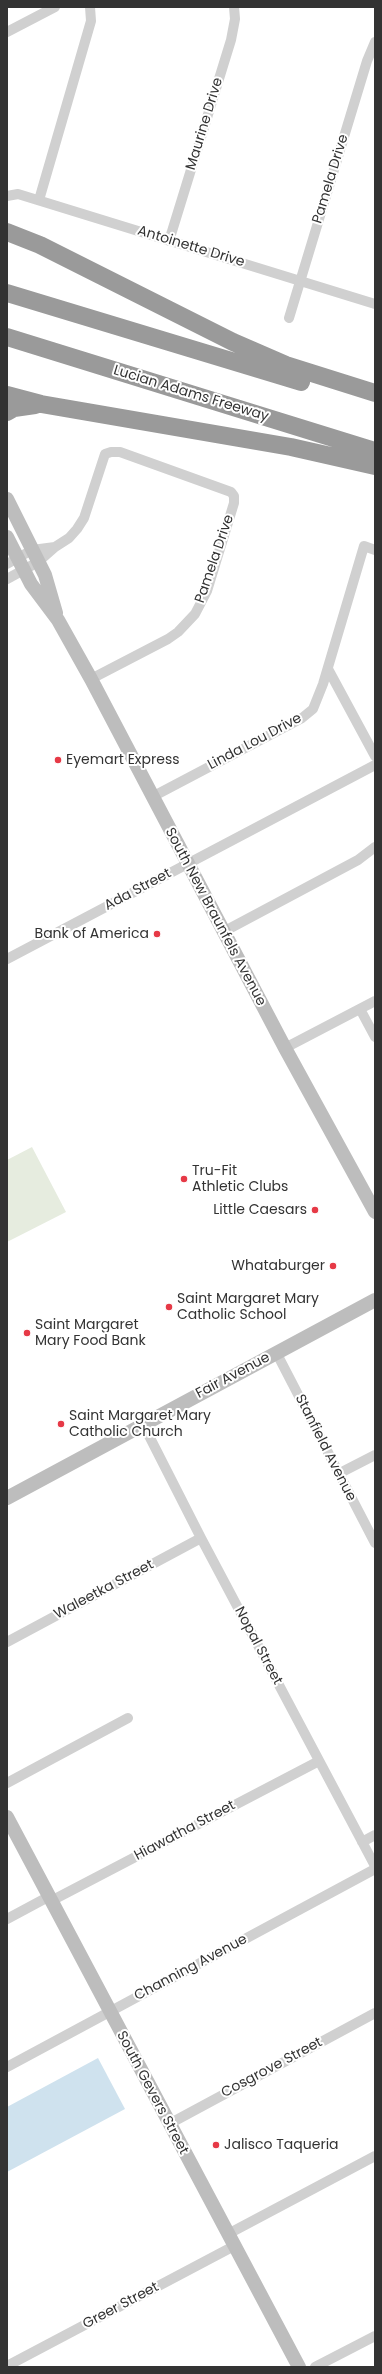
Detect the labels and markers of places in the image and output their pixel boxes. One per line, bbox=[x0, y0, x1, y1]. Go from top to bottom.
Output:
place label: Eyemart Express bbox=[66, 752, 180, 768]
marker: Eyemart Express bbox=[53, 755, 63, 765]
place label: Bank of America bbox=[35, 926, 149, 942]
marker: Bank of America bbox=[152, 929, 162, 939]
place label: Tru-Fit Athletic Clubs bbox=[192, 1163, 288, 1196]
marker: Tru-Fit Athletic Clubs bbox=[179, 1174, 189, 1184]
place label: Little Caesars bbox=[213, 1202, 307, 1218]
marker: Little Caesars bbox=[310, 1205, 320, 1215]
place label: Whataburger bbox=[231, 1258, 325, 1274]
marker: Whataburger bbox=[328, 1261, 338, 1271]
place label: Saint Margaret Mary Catholic School bbox=[177, 1291, 319, 1324]
marker: Saint Margaret Mary Catholic School bbox=[164, 1302, 174, 1312]
place label: Saint Margaret Mary Food Bank bbox=[35, 1317, 146, 1350]
marker: Saint Margaret Mary Food Bank bbox=[22, 1328, 32, 1338]
place label: Saint Margaret Mary Catholic Church bbox=[69, 1408, 211, 1440]
marker: Saint Margaret Mary Catholic Church bbox=[56, 1419, 66, 1429]
place label: Jalisco Taqueria bbox=[224, 2137, 339, 2153]
marker: Jalisco Taqueria bbox=[211, 2140, 221, 2150]

